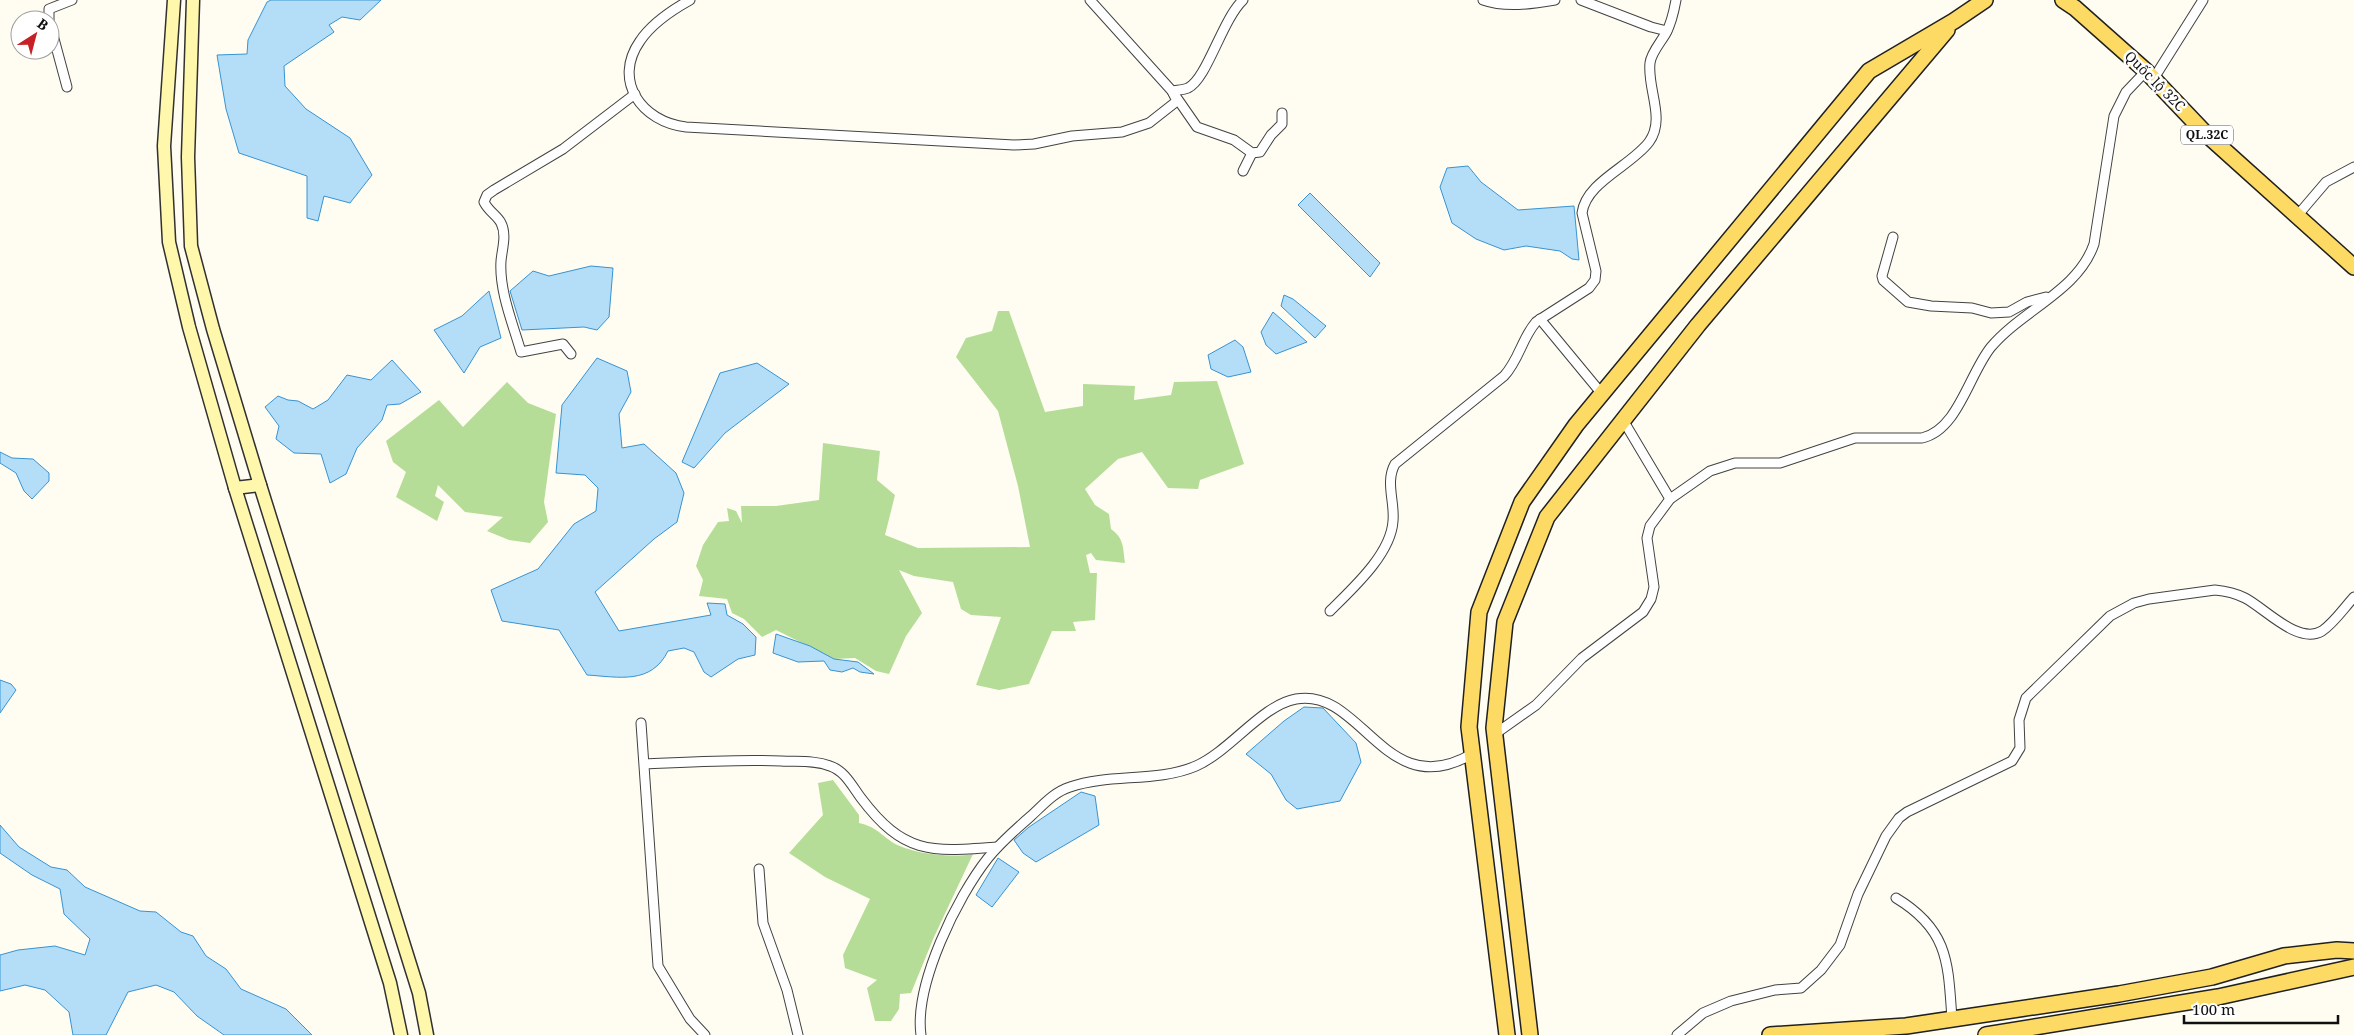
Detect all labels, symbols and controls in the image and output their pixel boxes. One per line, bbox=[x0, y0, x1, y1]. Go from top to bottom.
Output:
north arrow bbox=[10, 10, 60, 60]
text: B bbox=[34, 14, 52, 35]
street label: Quốc lộ 32C bbox=[2121, 46, 2190, 115]
road number: QL.32C bbox=[2181, 126, 2233, 144]
scale bar bbox=[2184, 992, 2338, 1024]
text: 100 m bbox=[2192, 999, 2235, 1019]

